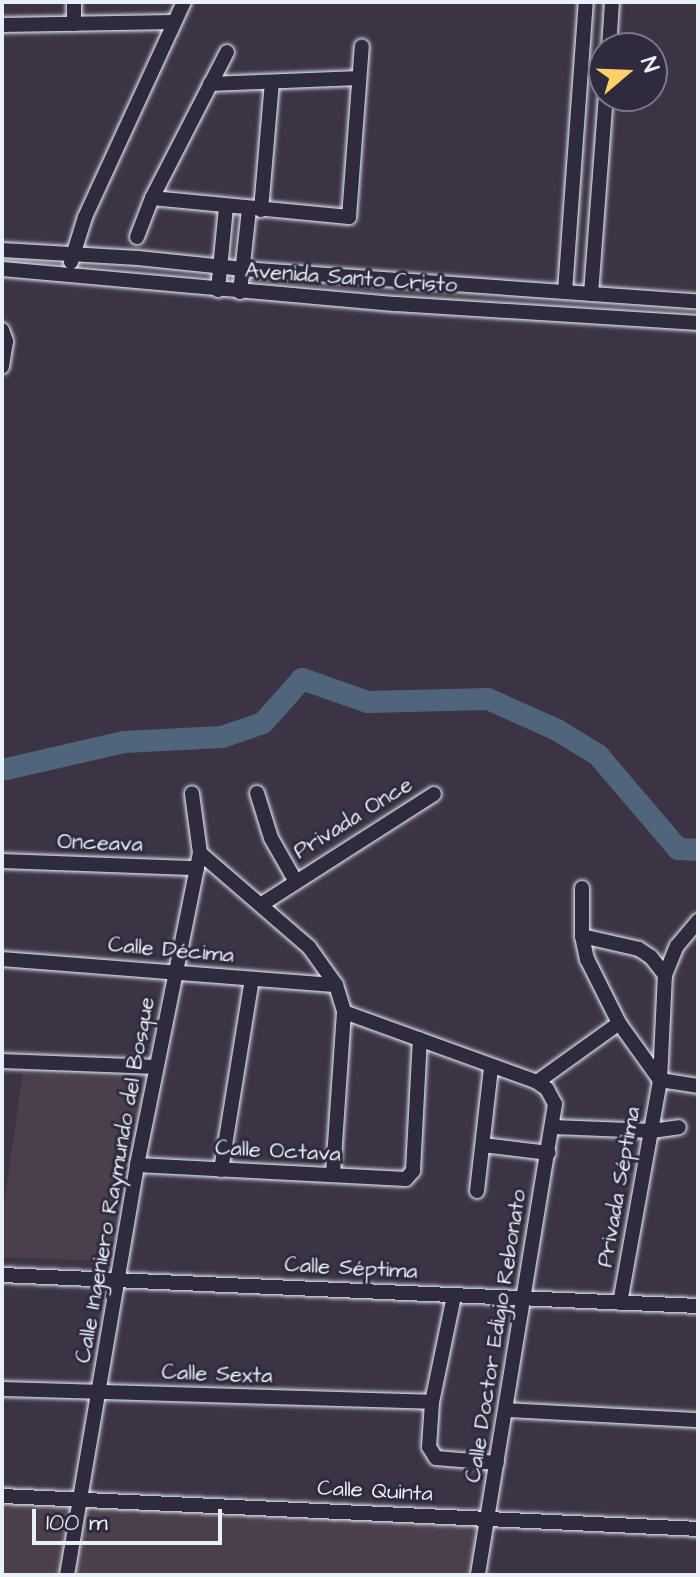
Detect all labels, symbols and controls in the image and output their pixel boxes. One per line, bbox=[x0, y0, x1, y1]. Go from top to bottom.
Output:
north arrow bbox=[588, 32, 668, 112]
text: N bbox=[632, 53, 666, 76]
street label: Avenida Santo Cristo bbox=[244, 257, 458, 299]
street label: Privada Once bbox=[289, 771, 417, 865]
street label: Onceava bbox=[57, 828, 143, 858]
street label: Calle Décima bbox=[107, 931, 235, 969]
street label: Calle Ingeniero Raymundo del Bosque bbox=[70, 995, 160, 1365]
street label: Privada Séptima bbox=[592, 1105, 646, 1269]
street label: Calle Octava bbox=[215, 1135, 341, 1167]
street label: Calle Doctor Edigio Rebonato bbox=[460, 1188, 532, 1484]
street label: Calle Séptima bbox=[284, 1251, 418, 1285]
street label: Calle Sexta bbox=[161, 1359, 273, 1389]
street label: Calle Quinta bbox=[317, 1475, 433, 1507]
scale bar bbox=[36, 1493, 226, 1543]
text: 100 m bbox=[46, 1506, 108, 1540]

